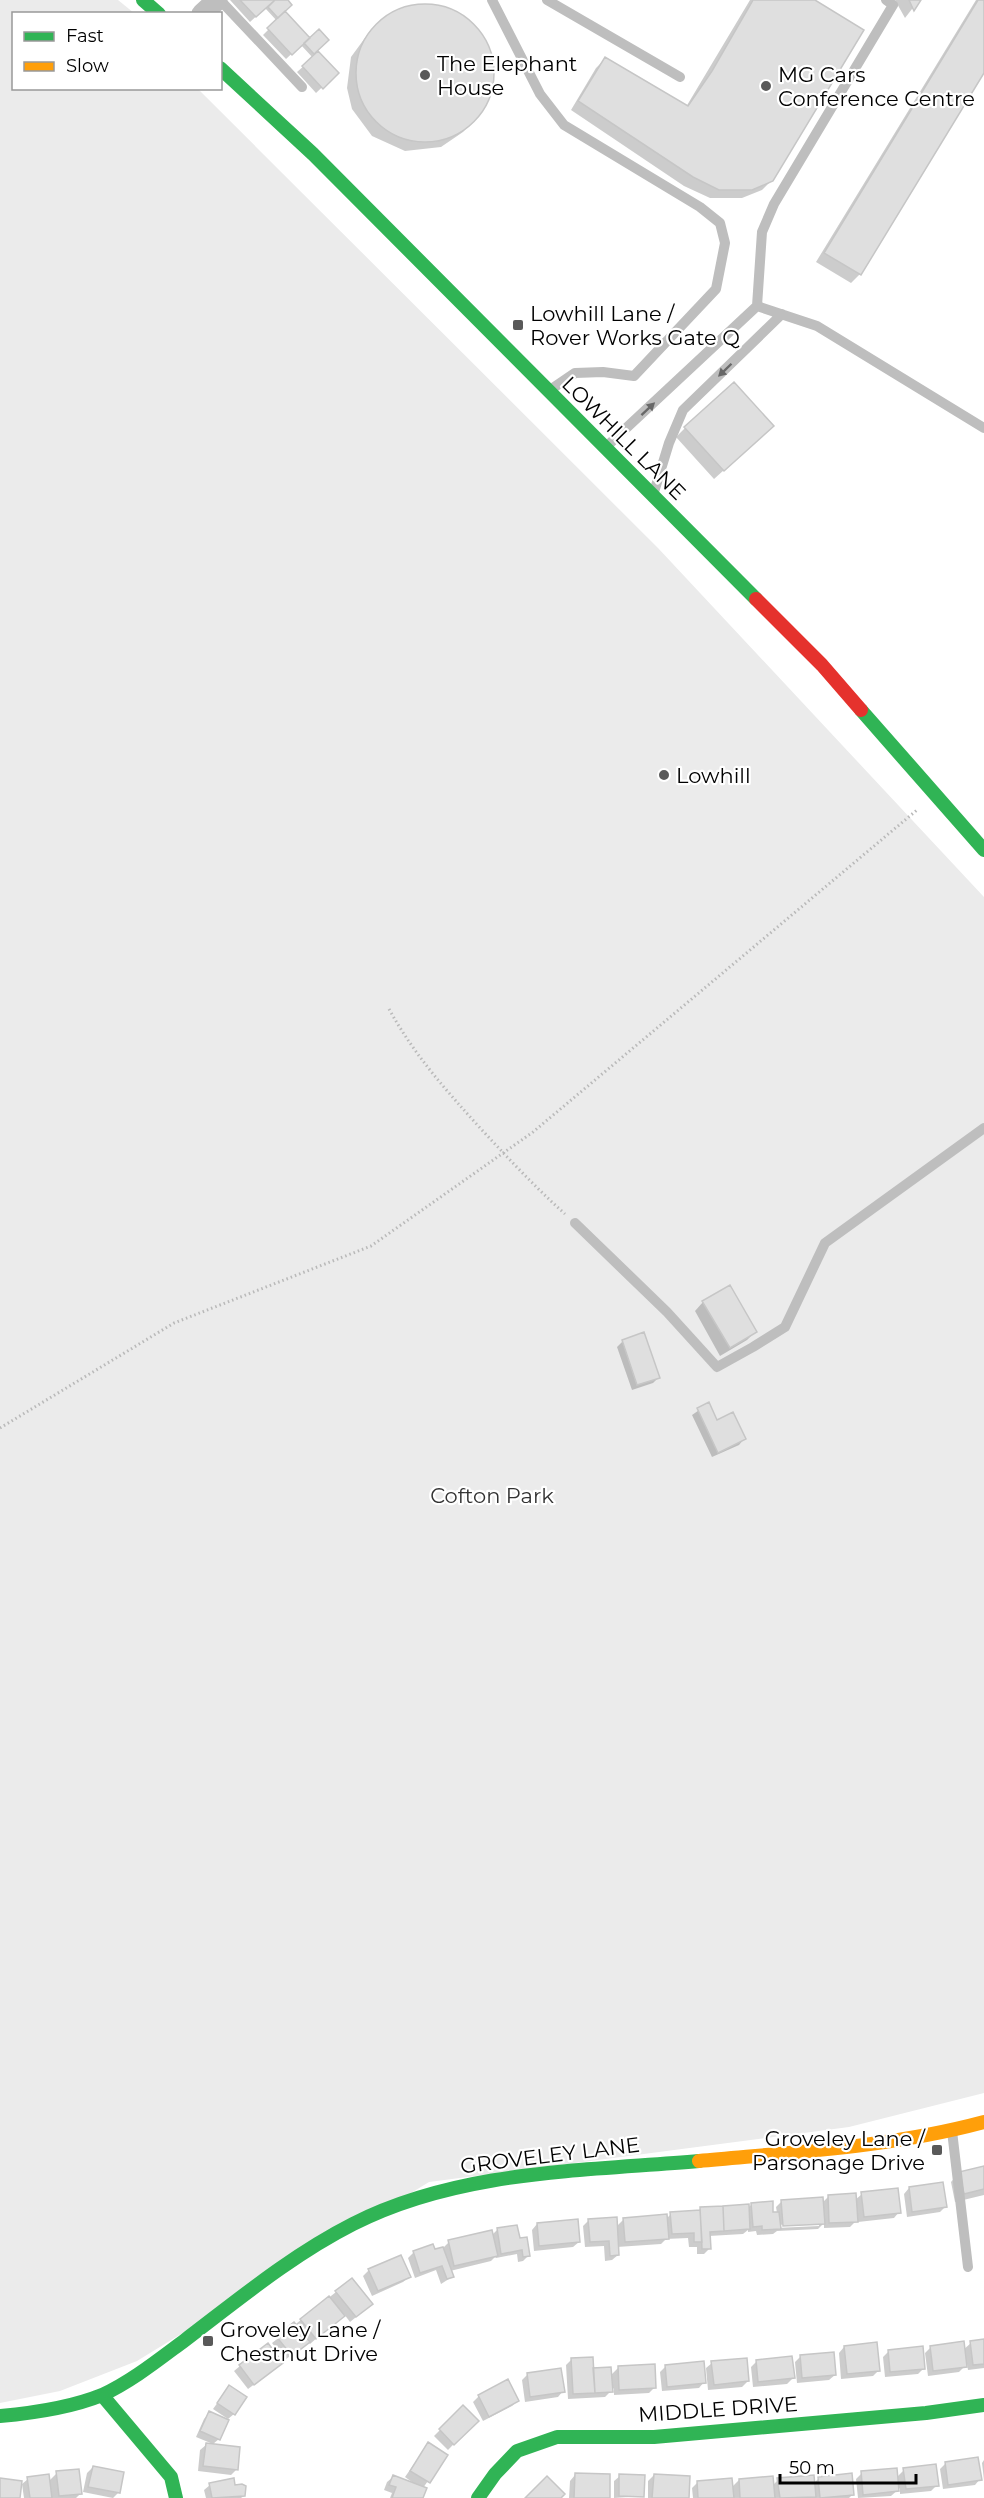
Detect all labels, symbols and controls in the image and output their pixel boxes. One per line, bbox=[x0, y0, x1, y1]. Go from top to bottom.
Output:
legend bbox=[12, 12, 222, 90]
text: Fast bbox=[66, 25, 104, 47]
place label: The Elephant House bbox=[437, 51, 577, 100]
text: Slow bbox=[66, 55, 109, 77]
place label: MG Cars Conference Centre bbox=[778, 62, 975, 111]
marker: The Elephant House bbox=[418, 68, 432, 82]
marker: MG Cars Conference Centre bbox=[759, 79, 773, 93]
place label: Lowhill Lane / Rover Works Gate Q bbox=[530, 301, 740, 350]
marker: Lowhill Lane / Rover Works Gate Q bbox=[511, 318, 525, 332]
one-way arrow bbox=[718, 363, 733, 377]
street label: LOWHILL LANE bbox=[557, 371, 691, 505]
one-way arrow bbox=[641, 402, 655, 416]
place label: Lowhill bbox=[676, 763, 751, 788]
marker: Lowhill bbox=[657, 768, 671, 782]
park label: Cofton Park bbox=[430, 1483, 554, 1508]
place label: Groveley Lane / Parsonage Drive bbox=[752, 2126, 926, 2175]
street label: GROVELEY LANE bbox=[459, 2132, 641, 2178]
marker: Groveley Lane / Parsonage Drive bbox=[930, 2143, 944, 2157]
place label: Groveley Lane / Chestnut Drive bbox=[220, 2317, 381, 2366]
marker: Groveley Lane / Chestnut Drive bbox=[201, 2334, 215, 2348]
street label: MIDDLE DRIVE bbox=[637, 2391, 799, 2427]
scale bar bbox=[780, 2447, 916, 2485]
text: 50 m bbox=[789, 2457, 835, 2479]

